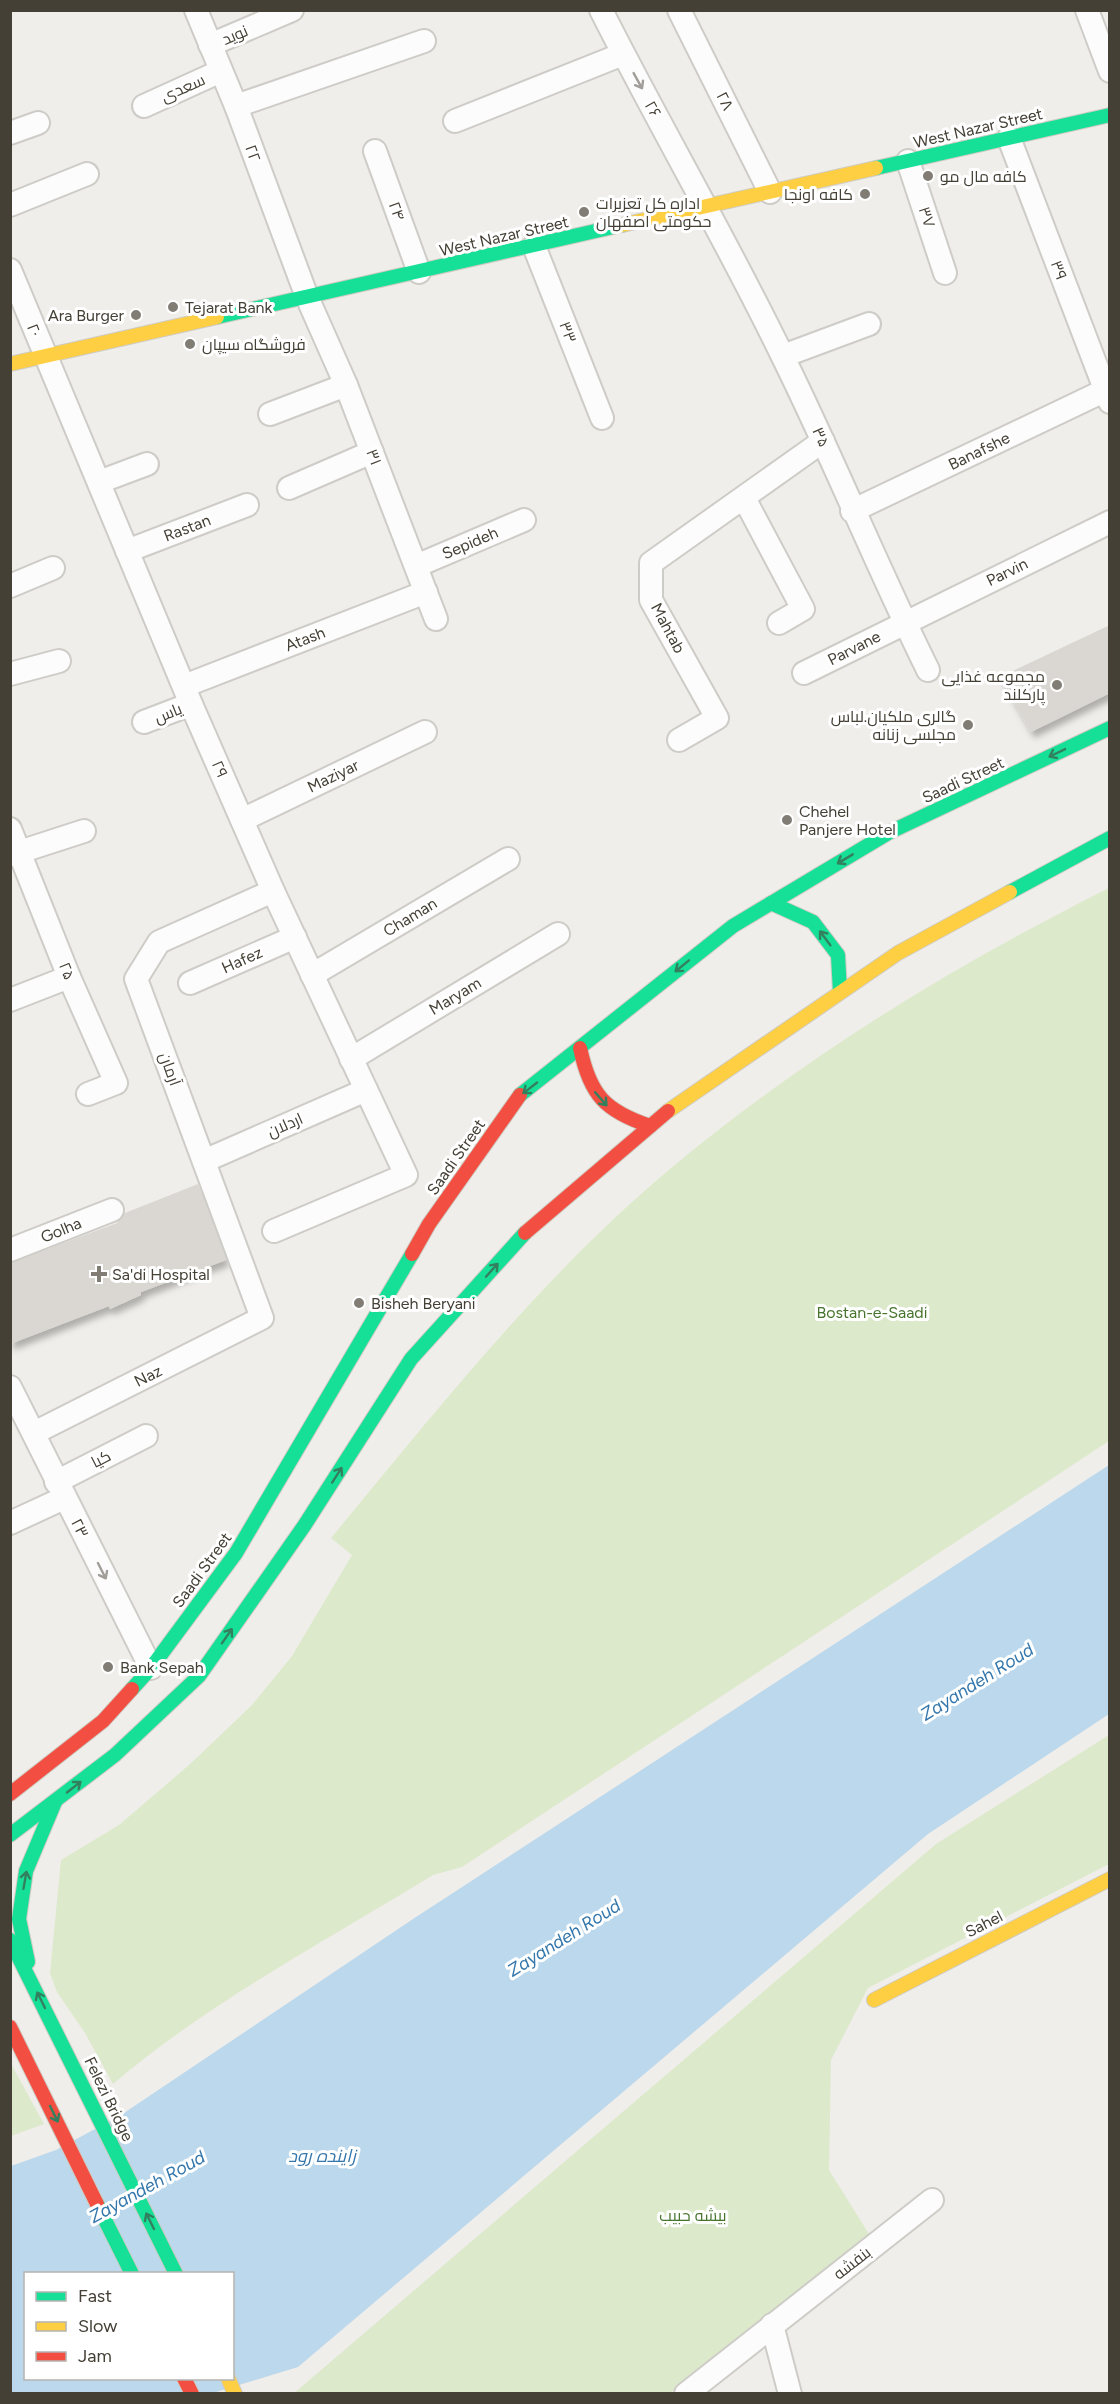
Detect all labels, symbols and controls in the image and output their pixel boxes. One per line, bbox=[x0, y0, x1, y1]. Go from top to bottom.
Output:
street label: نوید bbox=[219, 21, 251, 49]
street label: سعدی bbox=[158, 70, 208, 107]
one-way arrow bbox=[632, 72, 644, 89]
street label: ۲۸ bbox=[712, 88, 738, 114]
street label: ۲۶ bbox=[641, 97, 665, 121]
street label: West Nazar Street bbox=[912, 104, 1044, 152]
street label: ۲۲ bbox=[241, 142, 265, 164]
place label: کافه مال مو bbox=[940, 167, 1027, 187]
marker: کافه مال مو bbox=[921, 169, 935, 183]
place label: کافه اونجا bbox=[784, 185, 853, 204]
marker: کافه اونجا bbox=[858, 187, 872, 201]
place label: اداره کل تعزیرات حکومتی اصفهان bbox=[596, 194, 711, 232]
street label: ۲۴ bbox=[385, 199, 409, 223]
street label: ۳۷ bbox=[915, 204, 939, 230]
marker: اداره کل تعزیرات حکومتی اصفهان bbox=[577, 205, 591, 219]
street label: West Nazar Street bbox=[438, 212, 570, 260]
street label: ۳۹ bbox=[1047, 258, 1071, 282]
place label: Tejarat Bank bbox=[185, 298, 272, 317]
marker: Tejarat Bank bbox=[166, 300, 180, 314]
place label: Ara Burger bbox=[48, 306, 125, 325]
marker: Ara Burger bbox=[129, 308, 143, 322]
street label: ۳۳ bbox=[555, 318, 581, 346]
street label: ۲۰ bbox=[23, 321, 45, 339]
place label: فروشگاه سیپان bbox=[202, 335, 306, 355]
marker: فروشگاه سیپان bbox=[183, 337, 197, 351]
street label: ۳۵ bbox=[808, 424, 834, 450]
street label: Banafshe bbox=[945, 428, 1013, 474]
street label: ۳۱ bbox=[362, 446, 386, 468]
street label: Rastan bbox=[161, 510, 213, 546]
street label: Sepideh bbox=[439, 523, 501, 563]
street label: Parvin bbox=[983, 554, 1031, 590]
street label: Mahtab bbox=[647, 600, 689, 656]
street label: Atash bbox=[282, 623, 328, 655]
street label: Parvane bbox=[824, 627, 884, 669]
place label: مجموعه غذایی پارکلند bbox=[942, 667, 1046, 706]
marker: مجموعه غذایی پارکلند bbox=[1050, 678, 1064, 692]
street label: یاس bbox=[151, 699, 186, 728]
place label: گالری ملکیان.لباس مجلسی زنانه bbox=[831, 707, 956, 745]
marker: گالری ملکیان.لباس مجلسی زنانه bbox=[961, 718, 975, 732]
one-way arrow bbox=[1048, 748, 1066, 760]
street label: Saadi Street bbox=[919, 753, 1007, 807]
street label: Maziyar bbox=[304, 755, 362, 797]
street label: ۲۹ bbox=[208, 757, 232, 781]
place label: Chehel Panjere Hotel bbox=[799, 802, 896, 839]
marker: Chehel Panjere Hotel bbox=[780, 813, 794, 827]
one-way arrow bbox=[837, 854, 854, 866]
street label: Chaman bbox=[380, 894, 440, 940]
one-way arrow bbox=[819, 931, 831, 947]
street label: Hafez bbox=[219, 943, 265, 977]
street label: ۲۵ bbox=[55, 959, 79, 983]
one-way arrow bbox=[675, 960, 691, 973]
street label: Maryam bbox=[426, 973, 484, 1019]
street label: آرمان bbox=[154, 1050, 185, 1089]
one-way arrow bbox=[522, 1081, 538, 1094]
one-way arrow bbox=[595, 1091, 608, 1107]
street label: اردلان bbox=[264, 1109, 306, 1142]
street label: Saadi Street bbox=[423, 1116, 489, 1198]
street label: Golha bbox=[38, 1213, 84, 1247]
one-way arrow bbox=[484, 1263, 498, 1278]
marker: Sa'di Hospital bbox=[90, 1265, 108, 1283]
place label: Sa'di Hospital bbox=[112, 1265, 210, 1284]
place label: Bisheh Beryani bbox=[371, 1294, 475, 1313]
marker: Bisheh Beryani bbox=[352, 1296, 366, 1310]
park label: Bostan-e-Saadi bbox=[817, 1303, 927, 1322]
street label: Naz bbox=[131, 1361, 165, 1391]
street label: کیا bbox=[88, 1446, 114, 1472]
one-way arrow bbox=[331, 1467, 343, 1484]
street label: ۲۳ bbox=[67, 1515, 93, 1541]
street label: Saadi Street bbox=[168, 1529, 236, 1611]
one-way arrow bbox=[96, 1562, 108, 1579]
one-way arrow bbox=[221, 1629, 233, 1645]
water label: Zayandeh Roud bbox=[916, 1638, 1038, 1726]
place label: Bank Sepah bbox=[120, 1658, 204, 1677]
marker: Bank Sepah bbox=[101, 1660, 115, 1674]
one-way arrow bbox=[66, 1781, 82, 1794]
one-way arrow bbox=[20, 1871, 31, 1890]
water label: Zayandeh Roud bbox=[503, 1894, 625, 1982]
street label: Sahel bbox=[962, 1907, 1006, 1941]
one-way arrow bbox=[35, 1991, 47, 2009]
street label: Felezi Bridge bbox=[80, 2054, 138, 2145]
one-way arrow bbox=[48, 2105, 60, 2123]
water label: زاینده رود bbox=[288, 2145, 358, 2167]
water label: Zayandeh Roud bbox=[85, 2146, 209, 2228]
park label: بیشه حبیب bbox=[659, 2206, 727, 2225]
one-way arrow bbox=[144, 2212, 156, 2230]
street label: بنفشه bbox=[830, 2243, 874, 2283]
legend bbox=[24, 2272, 234, 2380]
text: Fast bbox=[78, 2285, 112, 2307]
text: Slow bbox=[78, 2315, 117, 2337]
text: Jam bbox=[78, 2345, 112, 2367]

